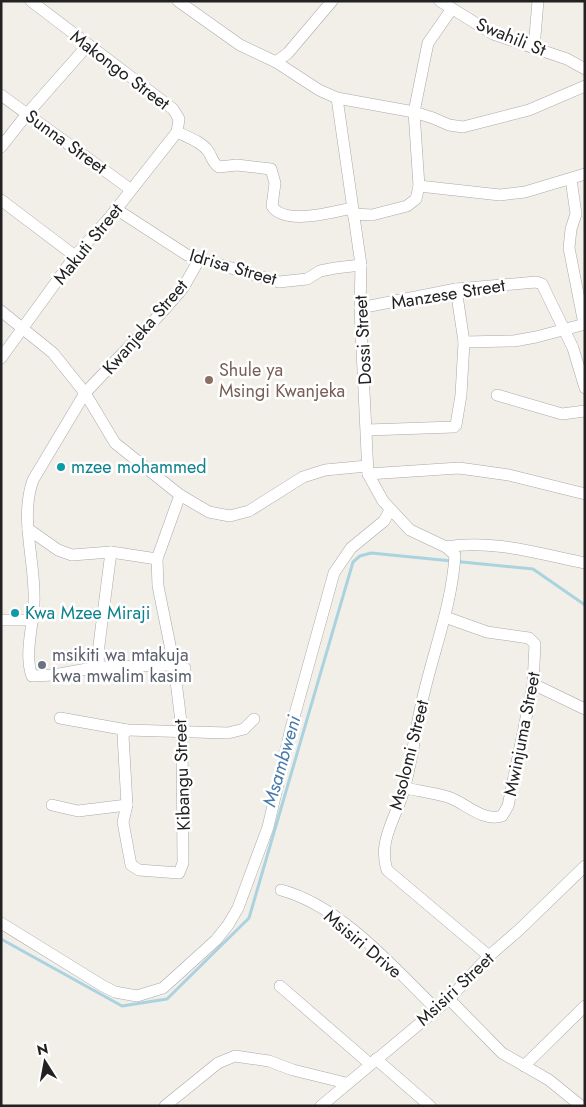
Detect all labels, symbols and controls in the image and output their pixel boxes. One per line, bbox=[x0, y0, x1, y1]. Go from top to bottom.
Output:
street label: Swahili St bbox=[472, 11, 550, 63]
street label: Makongo Street bbox=[65, 24, 176, 116]
street label: Sunna Street bbox=[20, 103, 113, 181]
street label: Makuti Street bbox=[47, 197, 129, 290]
street label: Idrisa Street bbox=[186, 242, 280, 292]
street label: Manzese Street bbox=[389, 272, 507, 316]
street label: Kwanjeka Street bbox=[96, 273, 194, 380]
street label: Dossi Street bbox=[348, 294, 378, 385]
place label: Shule ya Msingi Kwanjeka bbox=[219, 357, 345, 404]
marker: Shule ya Msingi Kwanjeka bbox=[203, 374, 215, 386]
place label: mzee mohammed bbox=[71, 454, 207, 480]
marker: mzee mohammed bbox=[55, 461, 67, 473]
place label: Kwa Mzee Miraji bbox=[25, 600, 150, 626]
marker: Kwa Mzee Miraji bbox=[9, 607, 21, 619]
place label: msikiti wa mtakuja kwa mwalim kasim bbox=[52, 642, 192, 689]
marker: msikiti wa mtakuja kwa mwalim kasim bbox=[36, 659, 48, 671]
street label: Mwinjuma Street bbox=[497, 669, 547, 798]
street label: Msolomi Street bbox=[383, 697, 435, 813]
water label: Msambweni bbox=[256, 711, 308, 810]
street label: Kibangu Street bbox=[167, 718, 197, 831]
street label: Msisiri Drive bbox=[318, 904, 408, 984]
street label: Msisiri Street bbox=[410, 946, 500, 1032]
north arrow bbox=[20, 1037, 70, 1087]
text: N bbox=[35, 1038, 50, 1060]

